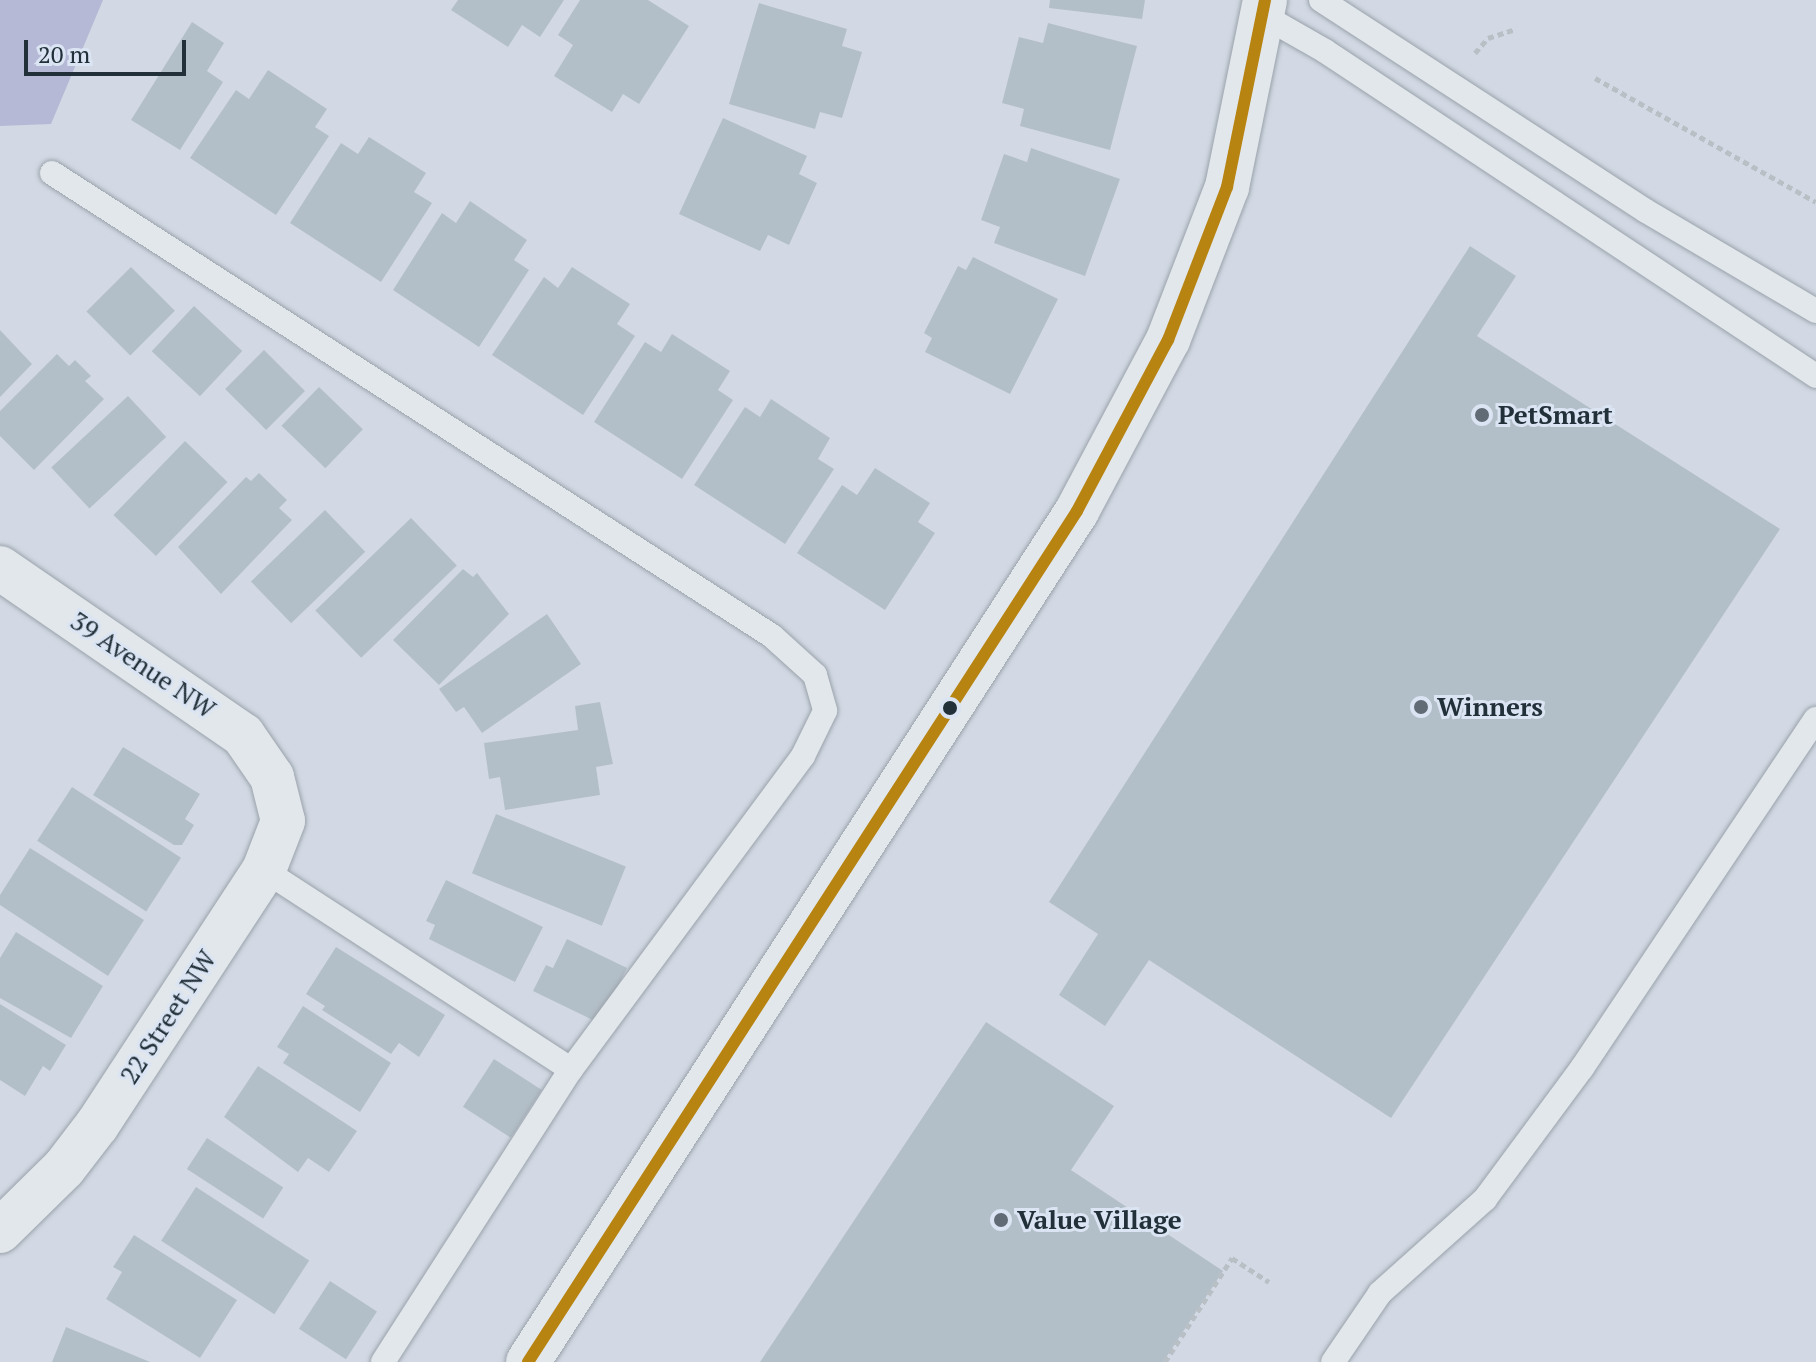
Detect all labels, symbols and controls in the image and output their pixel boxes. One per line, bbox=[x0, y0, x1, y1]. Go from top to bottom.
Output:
scale bar bbox=[28, 24, 190, 74]
text: 20 m bbox=[38, 38, 90, 70]
place label: PetSmart bbox=[1498, 399, 1613, 431]
marker: PetSmart bbox=[1473, 406, 1491, 424]
street label: 39 Avenue NW bbox=[64, 605, 222, 725]
place label: Winners bbox=[1437, 691, 1543, 723]
marker: Winners bbox=[1412, 698, 1430, 716]
unlabelled marker bbox=[942, 700, 958, 716]
street label: 22 Street NW bbox=[113, 944, 223, 1090]
place label: Value Village bbox=[1017, 1204, 1182, 1236]
marker: Value Village bbox=[992, 1211, 1010, 1229]

